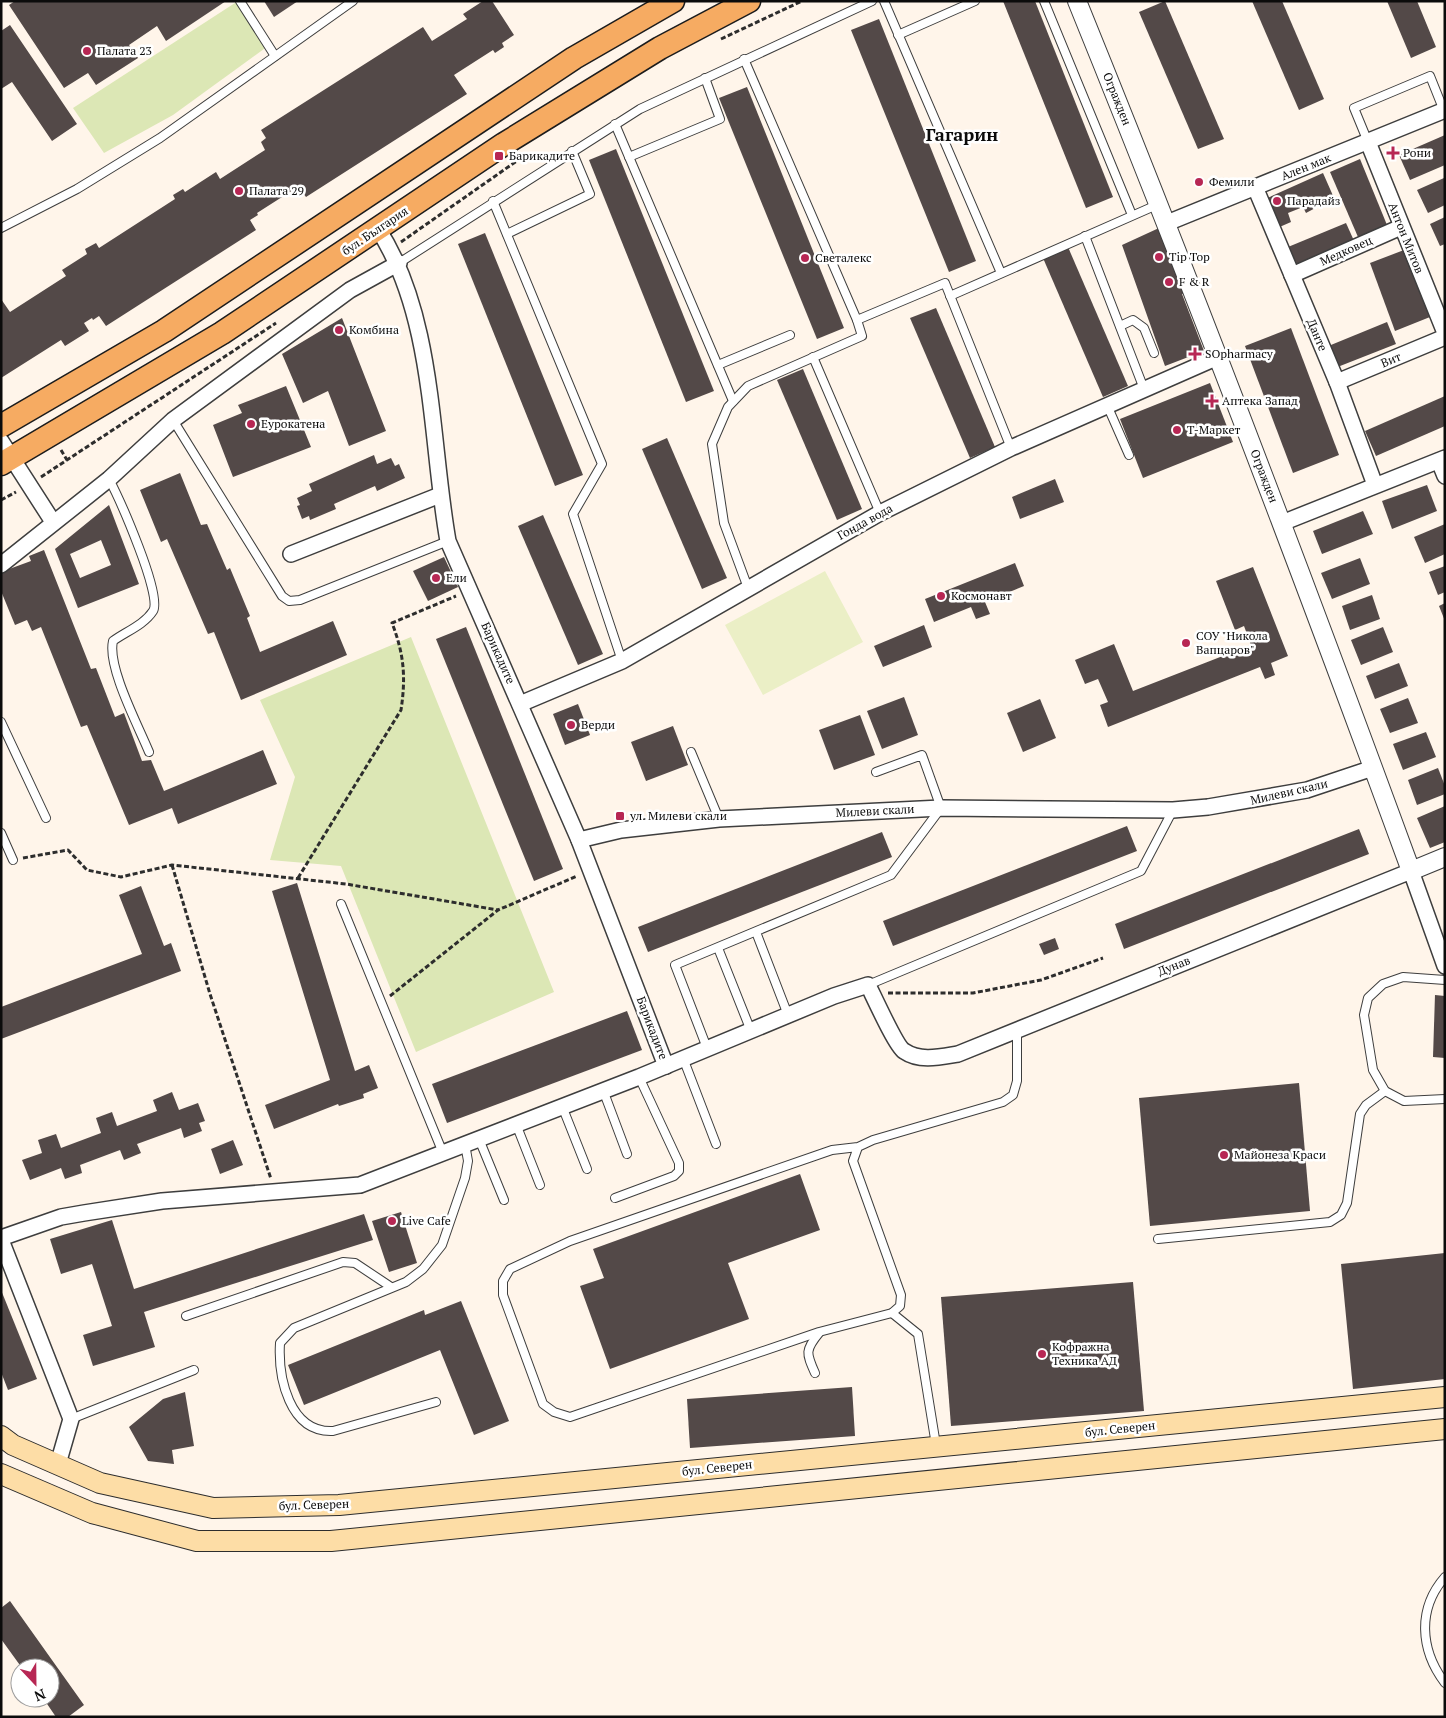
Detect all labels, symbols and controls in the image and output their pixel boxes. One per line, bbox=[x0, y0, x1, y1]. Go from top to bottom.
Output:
place label: Палата 23 bbox=[97, 43, 152, 58]
marker: Палата 23 bbox=[81, 45, 93, 57]
street label: Огражден bbox=[1100, 70, 1135, 128]
district label: Гагарин bbox=[926, 122, 998, 146]
place label: Рони bbox=[1403, 145, 1431, 160]
marker: Рони bbox=[1387, 147, 1399, 159]
place label: Барикадите bbox=[509, 148, 575, 163]
marker: Барикадите bbox=[493, 150, 505, 162]
street label: Ален мак bbox=[1279, 150, 1333, 183]
place label: Фемили bbox=[1209, 174, 1254, 189]
marker: Фемили bbox=[1193, 176, 1205, 188]
place label: Палата 29 bbox=[249, 183, 304, 198]
marker: Палата 29 bbox=[233, 185, 245, 197]
place label: Парадайз bbox=[1287, 193, 1341, 208]
marker: Парадайз bbox=[1271, 195, 1283, 207]
street label: Антон Митов bbox=[1385, 200, 1427, 275]
street label: бул. България bbox=[339, 203, 411, 258]
street label: Медковец bbox=[1317, 232, 1375, 269]
place label: Tip Top bbox=[1169, 249, 1210, 264]
place label: Светалекс bbox=[815, 250, 872, 265]
marker: Tip Top bbox=[1153, 251, 1165, 263]
marker: Светалекс bbox=[799, 252, 811, 264]
place label: F & R bbox=[1179, 274, 1210, 289]
marker: F & R bbox=[1163, 276, 1175, 288]
street label: Данте bbox=[1304, 316, 1331, 353]
place label: Комбина bbox=[349, 322, 399, 337]
marker: Комбина bbox=[333, 324, 345, 336]
place label: SOpharmacy bbox=[1205, 346, 1274, 361]
marker: SOpharmacy bbox=[1189, 348, 1201, 360]
street label: Вит bbox=[1378, 349, 1403, 370]
place label: Аптека Запад bbox=[1222, 393, 1298, 408]
marker: Аптека Запад bbox=[1206, 395, 1218, 407]
place label: Еурокатена bbox=[261, 416, 325, 431]
marker: Еурокатена bbox=[245, 418, 257, 430]
place label: Т-Маркет bbox=[1187, 422, 1240, 437]
marker: Т-Маркет bbox=[1171, 424, 1183, 436]
street label: Огражден bbox=[1247, 447, 1281, 505]
street label: Гонда вода bbox=[834, 500, 895, 543]
place label: Ели bbox=[446, 570, 467, 585]
marker: Ели bbox=[430, 572, 442, 584]
place label: Космонавт bbox=[951, 588, 1012, 603]
marker: Космонавт bbox=[935, 590, 947, 602]
street label: Барикадите bbox=[478, 620, 519, 686]
place label: СОУ "Никола Вапцаров" bbox=[1196, 628, 1268, 657]
marker: СОУ "Никола Вапцаров" bbox=[1180, 637, 1192, 649]
place label: Верди bbox=[581, 717, 615, 732]
marker: Верди bbox=[565, 719, 577, 731]
street label: Милеви скали bbox=[1249, 775, 1329, 808]
street label: Милеви скали bbox=[835, 801, 915, 820]
place label: ул. Милеви скали bbox=[629, 808, 727, 823]
marker: ул. Милеви скали bbox=[614, 810, 626, 822]
street label: Дунав bbox=[1155, 952, 1192, 979]
street label: Барикадите bbox=[634, 994, 671, 1061]
place label: Майонеза Краси bbox=[1234, 1147, 1326, 1162]
marker: Майонеза Краси bbox=[1218, 1149, 1230, 1161]
place label: Live Cafe bbox=[402, 1213, 451, 1228]
marker: Live Cafe bbox=[386, 1215, 398, 1227]
place label: Кофражна Техника АД bbox=[1052, 1339, 1118, 1368]
marker: Кофражна Техника АД bbox=[1036, 1348, 1048, 1360]
street label: бул. Северен bbox=[1084, 1417, 1156, 1440]
street label: бул. Северен bbox=[681, 1456, 753, 1479]
street label: бул. Северен bbox=[279, 1496, 349, 1513]
north arrow bbox=[10, 1658, 60, 1708]
text: N bbox=[31, 1685, 49, 1706]

